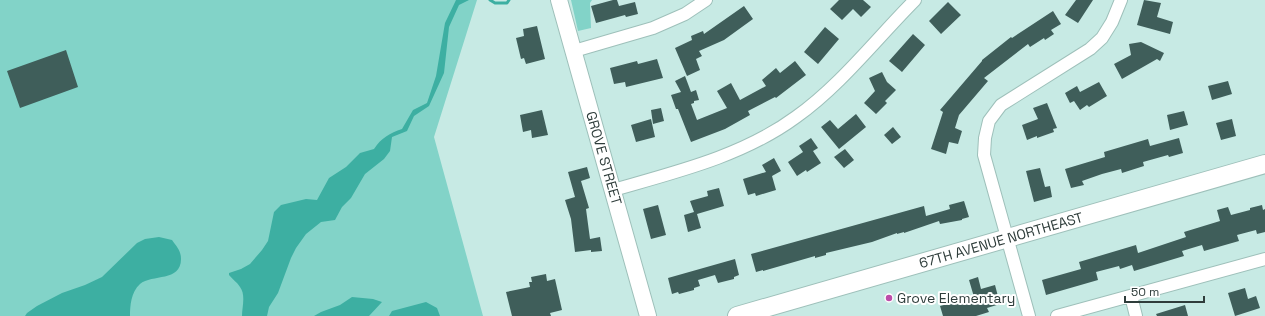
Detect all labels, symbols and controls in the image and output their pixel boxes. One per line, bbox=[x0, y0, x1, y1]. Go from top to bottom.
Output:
street label: GROVE STREET bbox=[582, 109, 626, 207]
street label: 67TH AVENUE NORTHEAST bbox=[917, 208, 1085, 272]
scale bar bbox=[1125, 278, 1204, 304]
text: 50 m bbox=[1131, 284, 1159, 300]
place label: Grove Elementary bbox=[897, 289, 1015, 307]
marker: Grove Elementary bbox=[884, 293, 894, 303]

